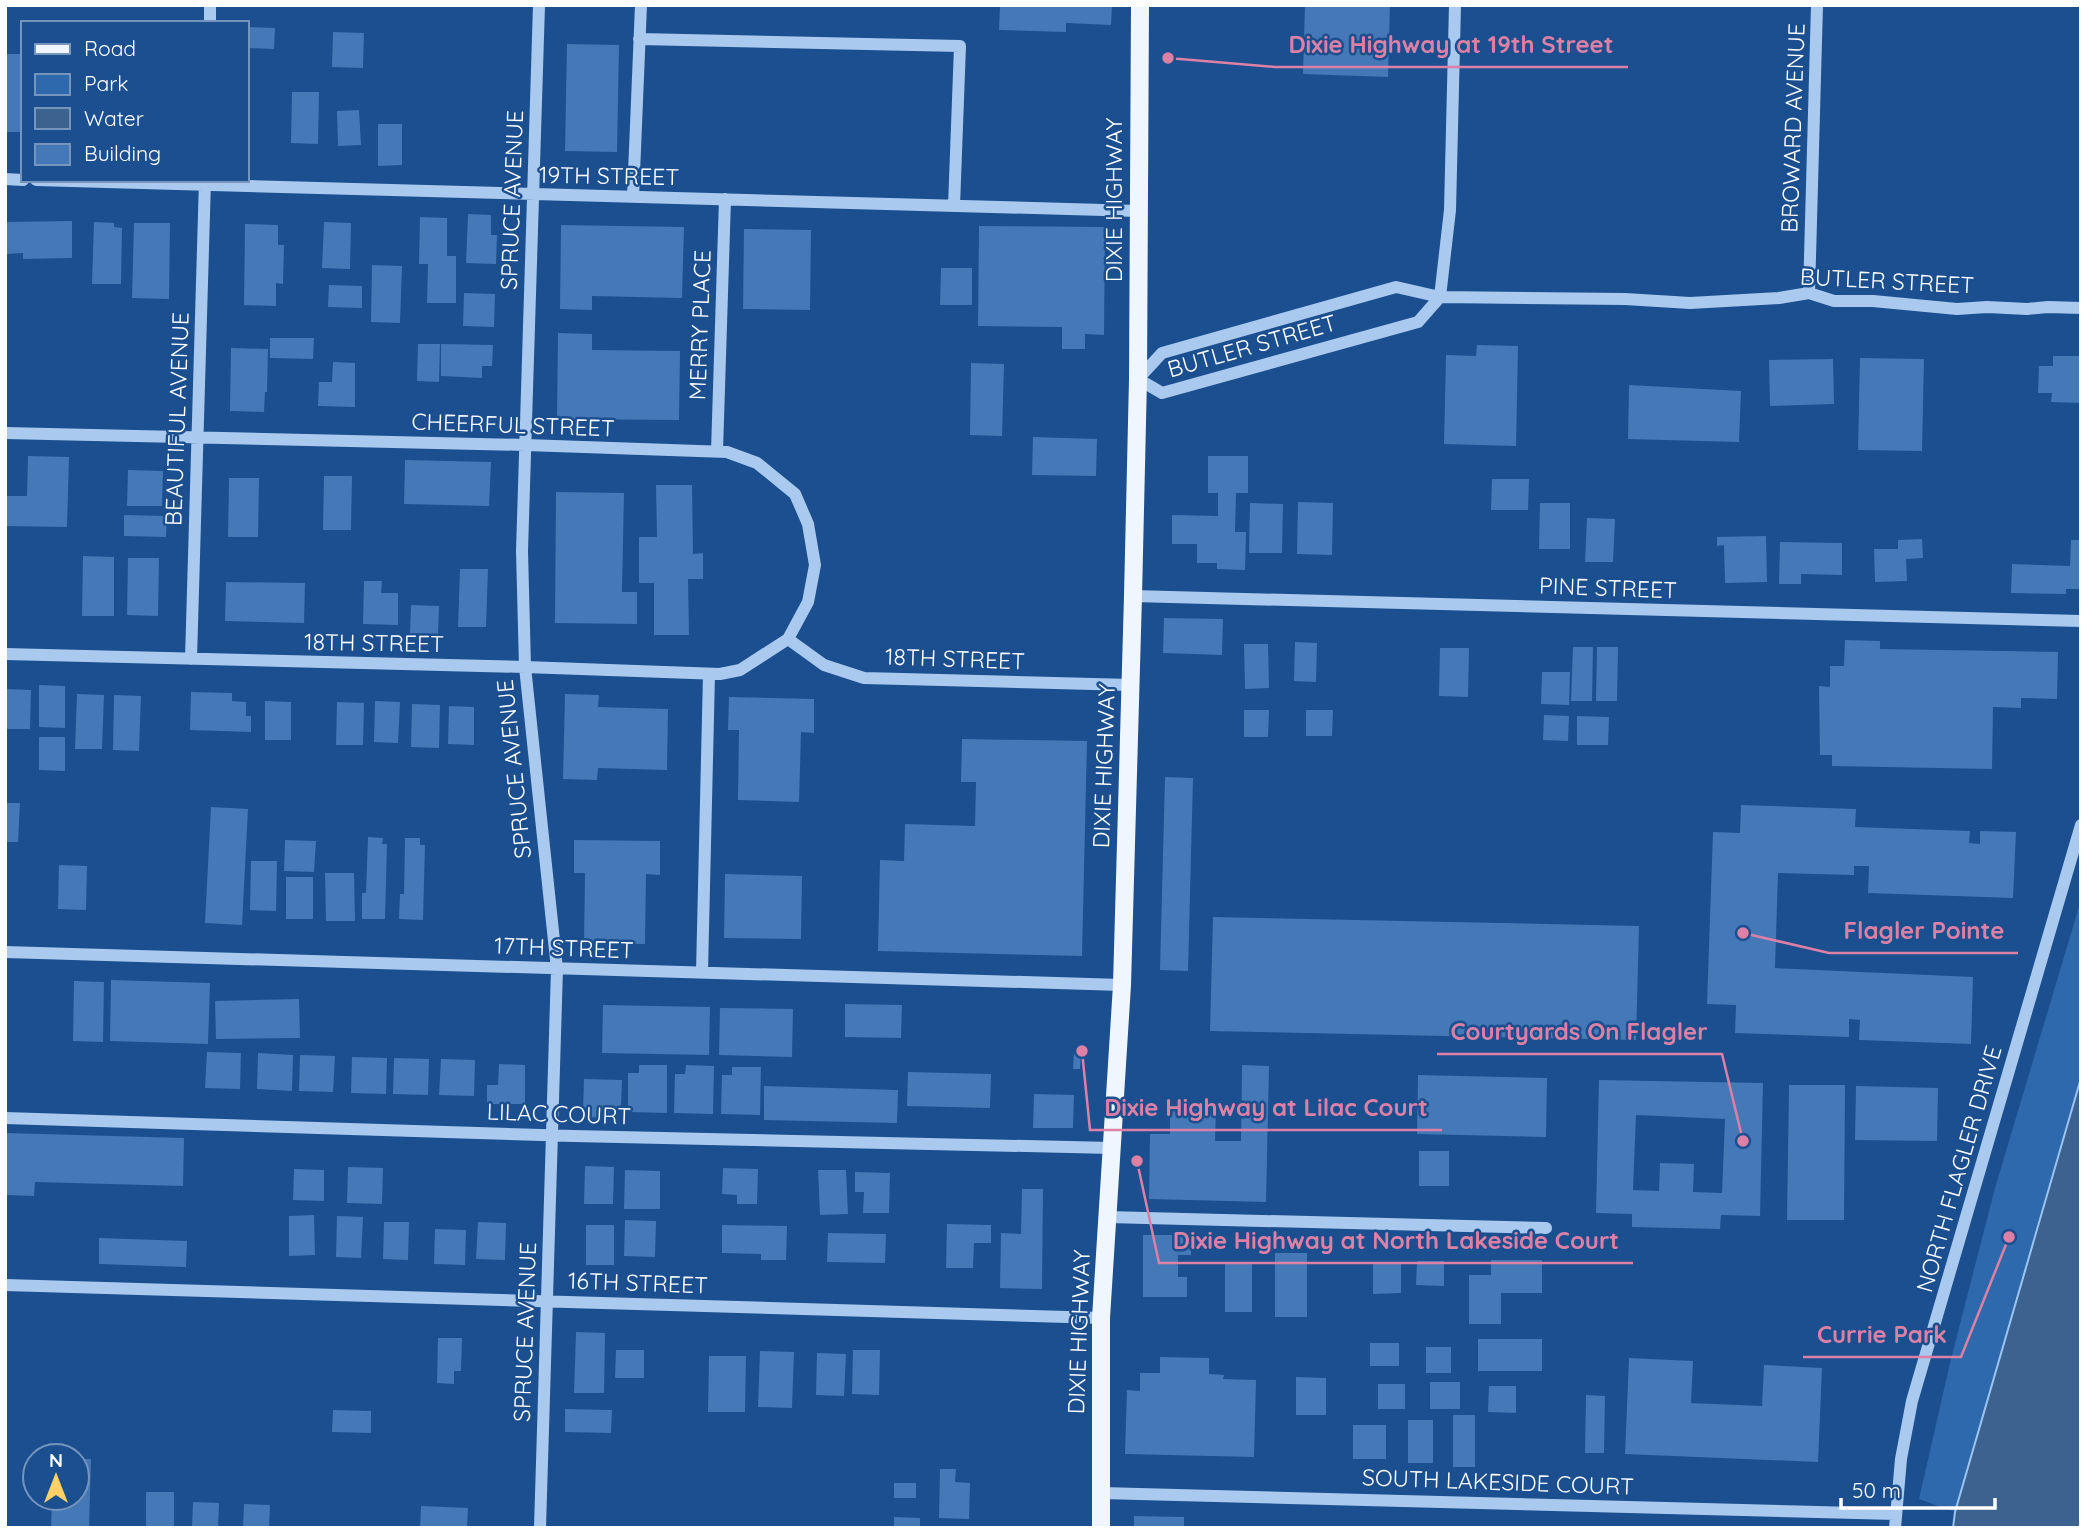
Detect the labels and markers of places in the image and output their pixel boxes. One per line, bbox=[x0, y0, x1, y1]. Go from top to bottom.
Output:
callout: Dixie Highway at 19th Street bbox=[1275, 22, 1628, 67]
callout: Flagler Pointe bbox=[1829, 908, 2018, 953]
callout: Courtyards On Flagler bbox=[1437, 1009, 1722, 1054]
callout: Dixie Highway at Lilac Court bbox=[1090, 1085, 1442, 1130]
callout: Dixie Highway at North Lakeside Court bbox=[1159, 1218, 1633, 1263]
callout: Currie Park bbox=[1803, 1312, 1961, 1357]

